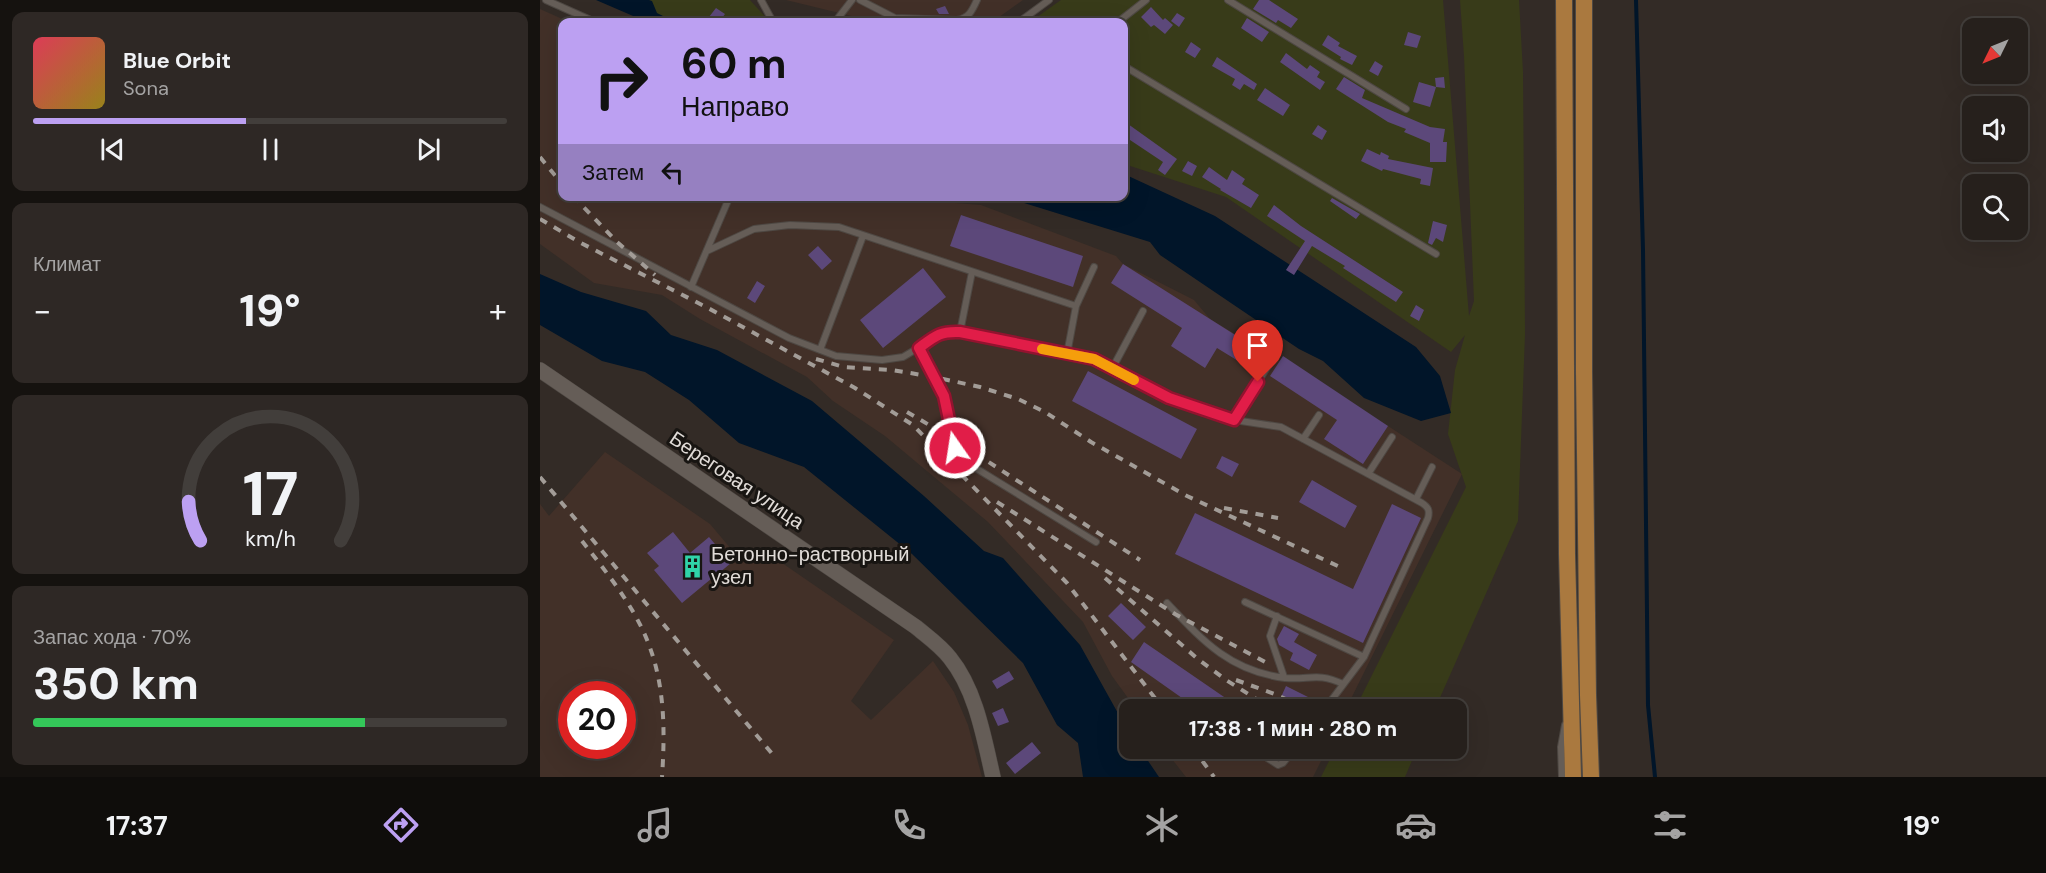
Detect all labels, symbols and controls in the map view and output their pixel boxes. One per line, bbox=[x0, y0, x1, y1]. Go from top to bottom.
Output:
north arrow bbox=[1962, 18, 2028, 84]
map controls bbox=[1962, 18, 2028, 240]
text: 60 m bbox=[681, 36, 787, 91]
icon: right bbox=[582, 42, 660, 120]
text: Blue Orbit bbox=[123, 46, 231, 75]
text: Sona bbox=[123, 75, 169, 101]
text: Направо bbox=[681, 89, 789, 124]
button: sound bbox=[1962, 96, 2028, 162]
icon: previous bbox=[96, 133, 129, 166]
icon: pause bbox=[254, 133, 287, 166]
icon: next bbox=[412, 133, 445, 166]
icon: left bbox=[656, 156, 689, 189]
text: Затем bbox=[582, 158, 644, 187]
button: search bbox=[1962, 174, 2028, 240]
text: Климат bbox=[33, 251, 101, 277]
text: 19° bbox=[239, 281, 301, 340]
text: − bbox=[33, 289, 51, 332]
text: + bbox=[489, 289, 507, 332]
pin bbox=[1232, 320, 1283, 382]
icon: arrive bbox=[1241, 329, 1274, 362]
position arrow bbox=[923, 416, 987, 480]
street label: Береговая улица bbox=[665, 425, 810, 535]
text: 17 bbox=[242, 453, 298, 534]
text: km/h bbox=[245, 526, 295, 554]
place label: Бетонно-растворный узел bbox=[711, 541, 909, 590]
building icon: Бетонно-растворный узел bbox=[680, 553, 706, 579]
text: Запас хода · 70% bbox=[33, 624, 191, 650]
text: 350 km bbox=[33, 654, 199, 713]
speed limit sign: 20 bbox=[558, 681, 636, 759]
text: 17:38 · 1 мин · 280 m bbox=[1189, 714, 1397, 743]
icon: directions bbox=[380, 804, 422, 846]
icon: music bbox=[634, 804, 676, 846]
icon: phone bbox=[888, 804, 930, 846]
icon: climate bbox=[1141, 804, 1183, 846]
icon: car bbox=[1395, 804, 1437, 846]
icon: filters bbox=[1649, 804, 1691, 846]
text: 17:37 bbox=[106, 808, 168, 843]
text: 19° bbox=[1903, 808, 1940, 843]

